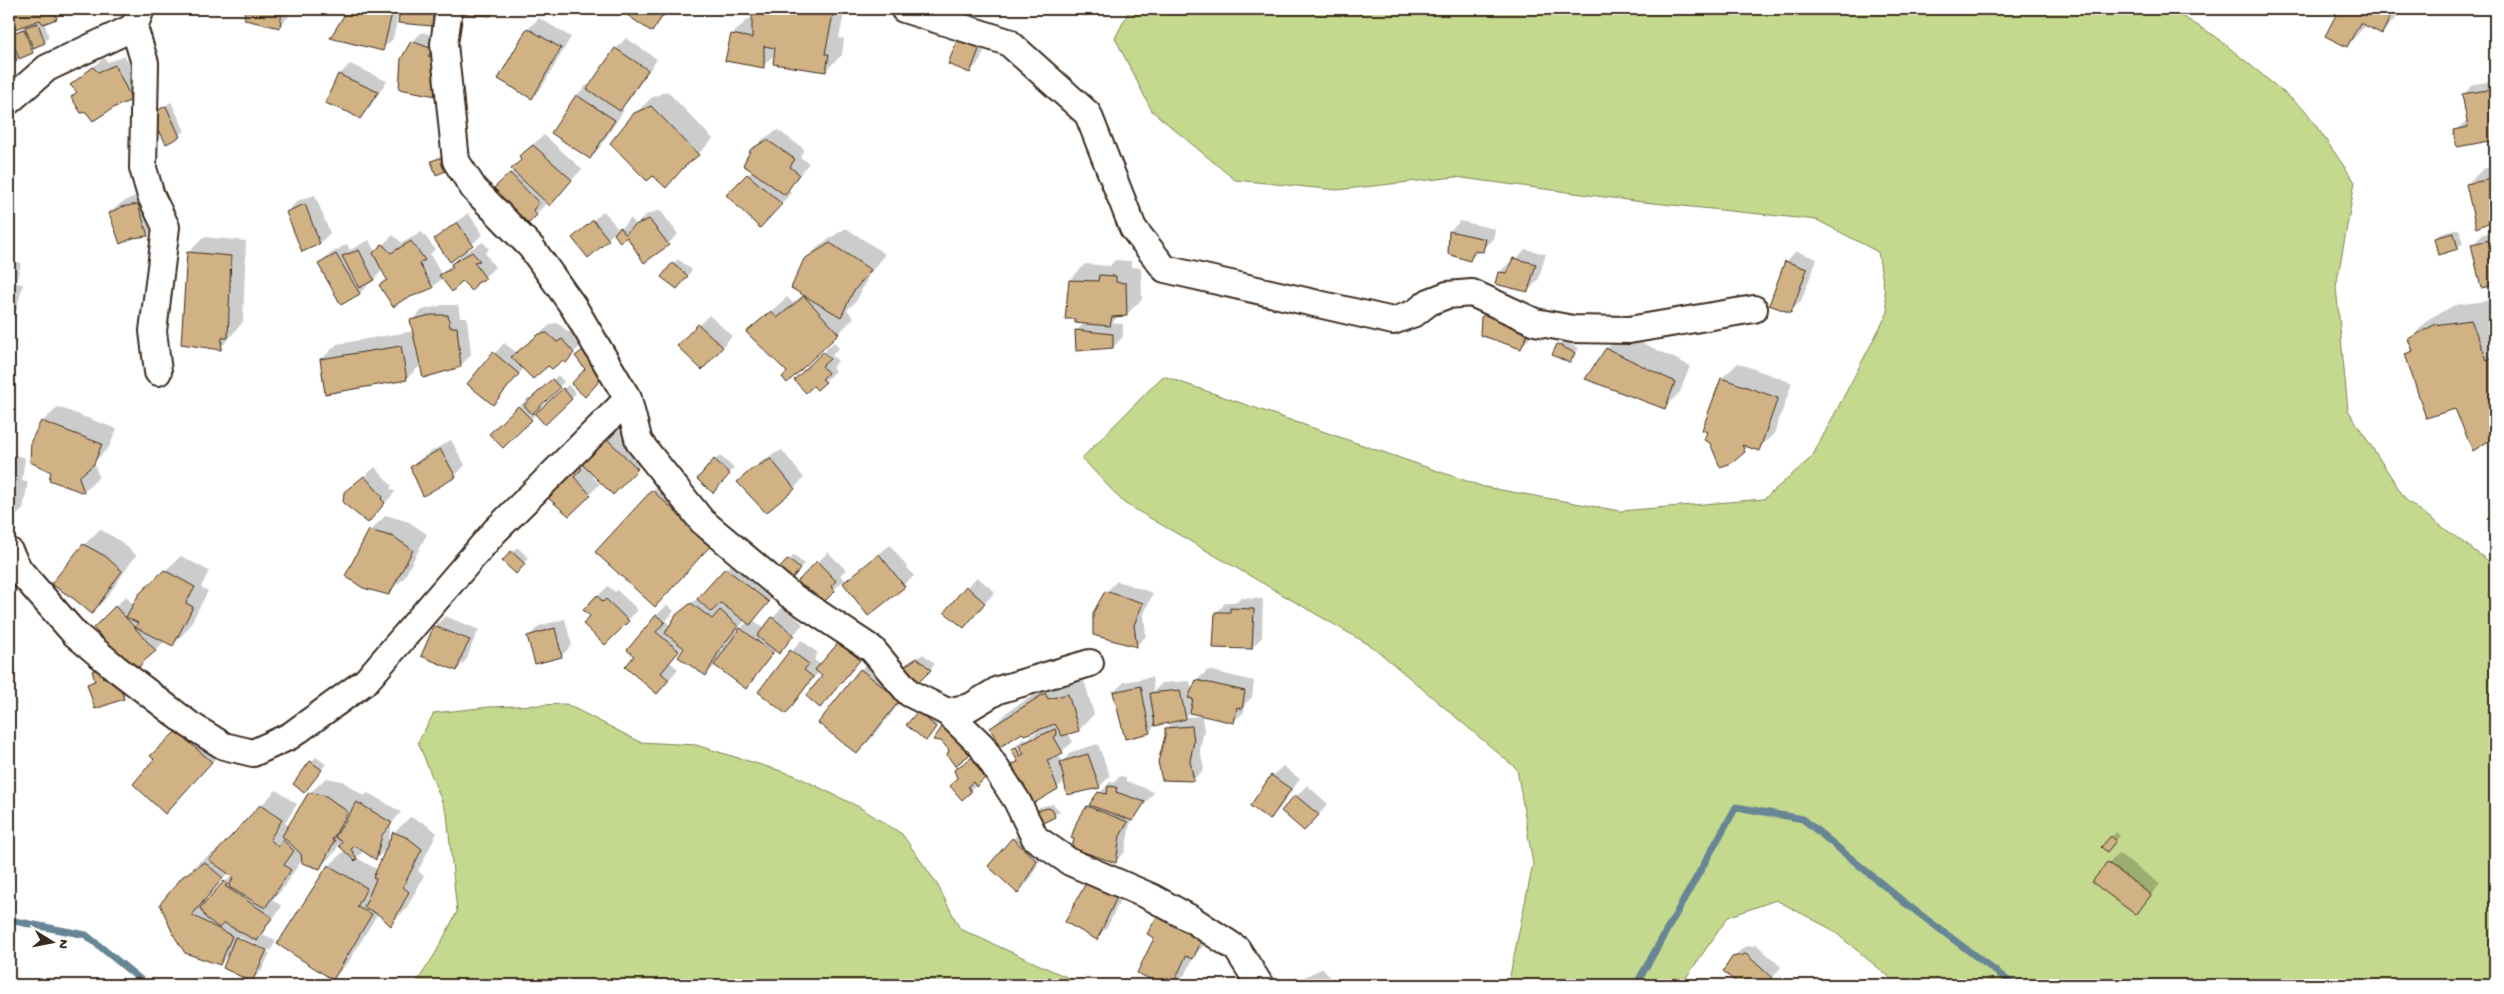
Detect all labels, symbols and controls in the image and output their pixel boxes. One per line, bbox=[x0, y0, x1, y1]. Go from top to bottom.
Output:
north arrow bbox=[28, 916, 78, 966]
text: N bbox=[53, 938, 72, 950]

